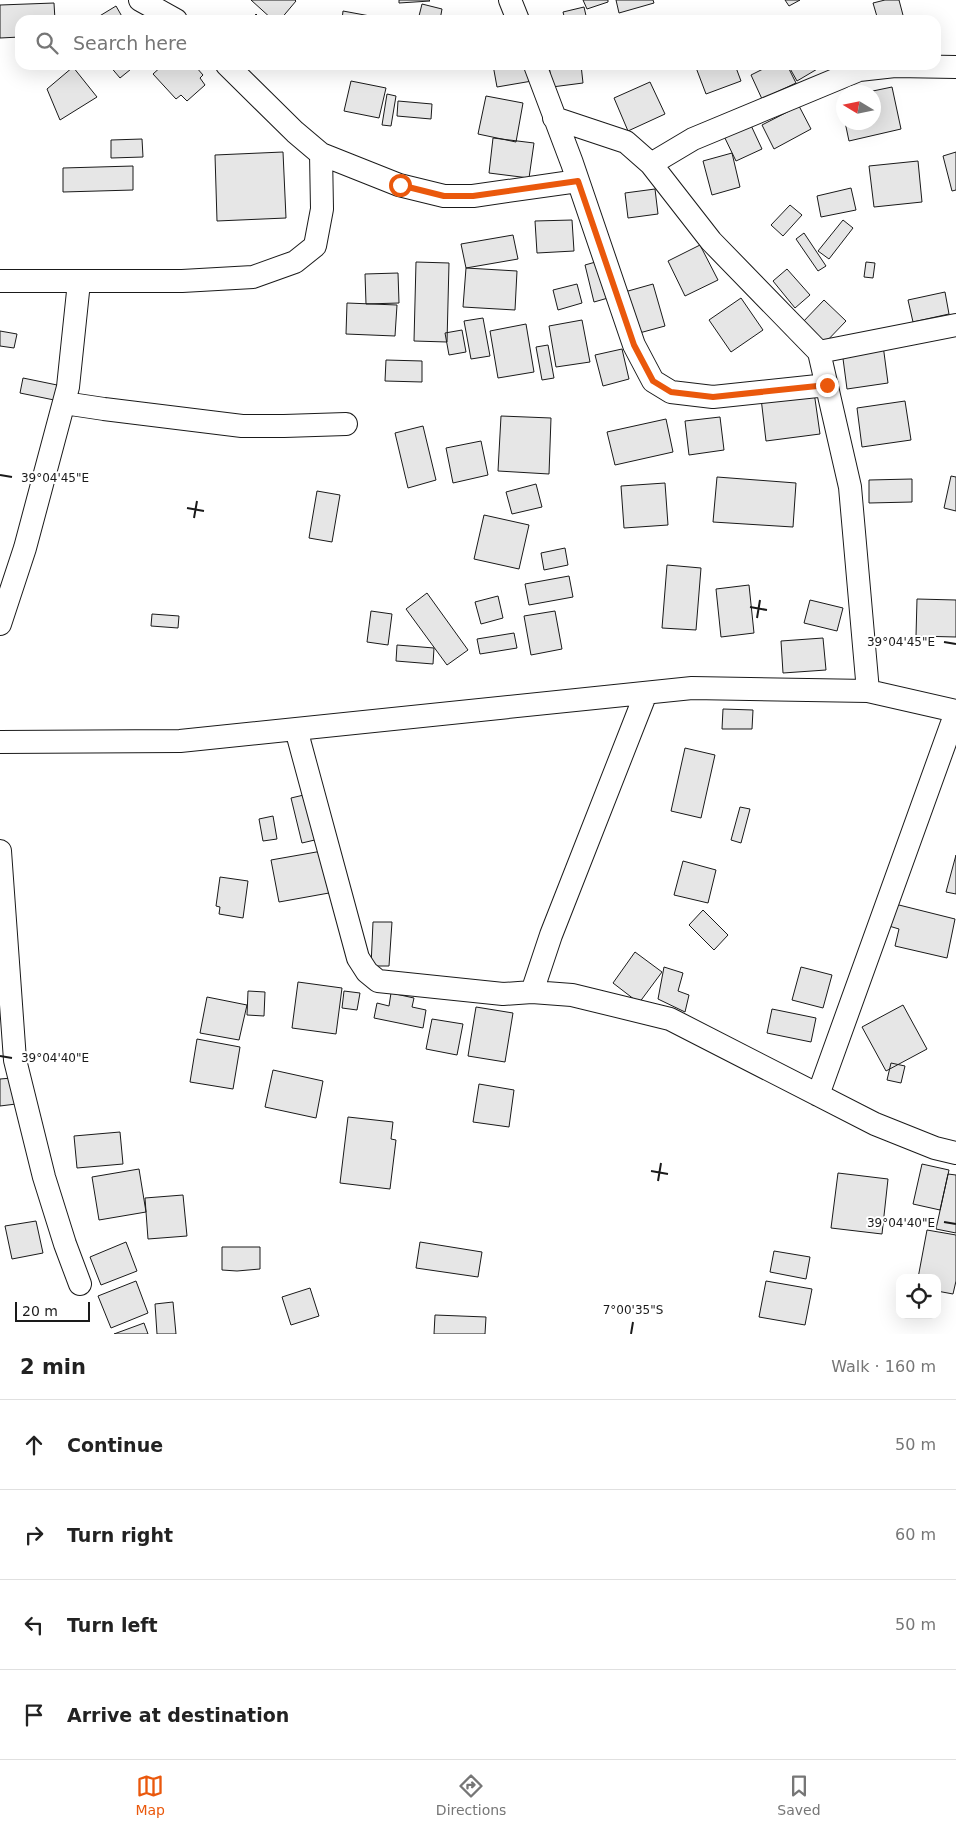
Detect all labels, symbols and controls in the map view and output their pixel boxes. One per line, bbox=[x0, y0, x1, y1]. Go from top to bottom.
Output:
search box bbox=[15, 15, 941, 70]
icon: search bbox=[33, 29, 61, 57]
text: Search here bbox=[73, 32, 187, 54]
north arrow bbox=[836, 85, 881, 130]
route start bbox=[389, 174, 412, 197]
route end bbox=[816, 374, 839, 397]
text: 39°04'45"E bbox=[21, 471, 89, 485]
text: 39°04'45"E bbox=[867, 635, 935, 649]
text: 39°04'40"E bbox=[21, 1051, 89, 1065]
text: 39°04'40"E bbox=[867, 1216, 935, 1230]
map controls bbox=[896, 1274, 941, 1319]
button: locate bbox=[896, 1274, 941, 1319]
scale bar bbox=[15, 1299, 90, 1322]
text: 20 m bbox=[22, 1303, 58, 1319]
text: 7°00'35"S bbox=[603, 1303, 663, 1317]
text: 2 min bbox=[20, 1355, 86, 1379]
text: Walk · 160 m bbox=[831, 1357, 936, 1376]
icon: ahead bbox=[20, 1431, 48, 1459]
text: Continue bbox=[67, 1434, 163, 1456]
text: 50 m bbox=[895, 1435, 936, 1454]
icon: right bbox=[20, 1521, 48, 1549]
text: Turn right bbox=[67, 1524, 173, 1546]
text: 60 m bbox=[895, 1525, 936, 1544]
icon: left bbox=[20, 1611, 48, 1639]
text: Turn left bbox=[67, 1614, 158, 1636]
text: 50 m bbox=[895, 1615, 936, 1634]
icon: arrive bbox=[20, 1701, 48, 1729]
text: Arrive at destination bbox=[67, 1704, 289, 1726]
tab: Map bbox=[135, 1772, 165, 1818]
tab: Directions bbox=[436, 1772, 506, 1818]
tab: Saved bbox=[777, 1772, 821, 1818]

